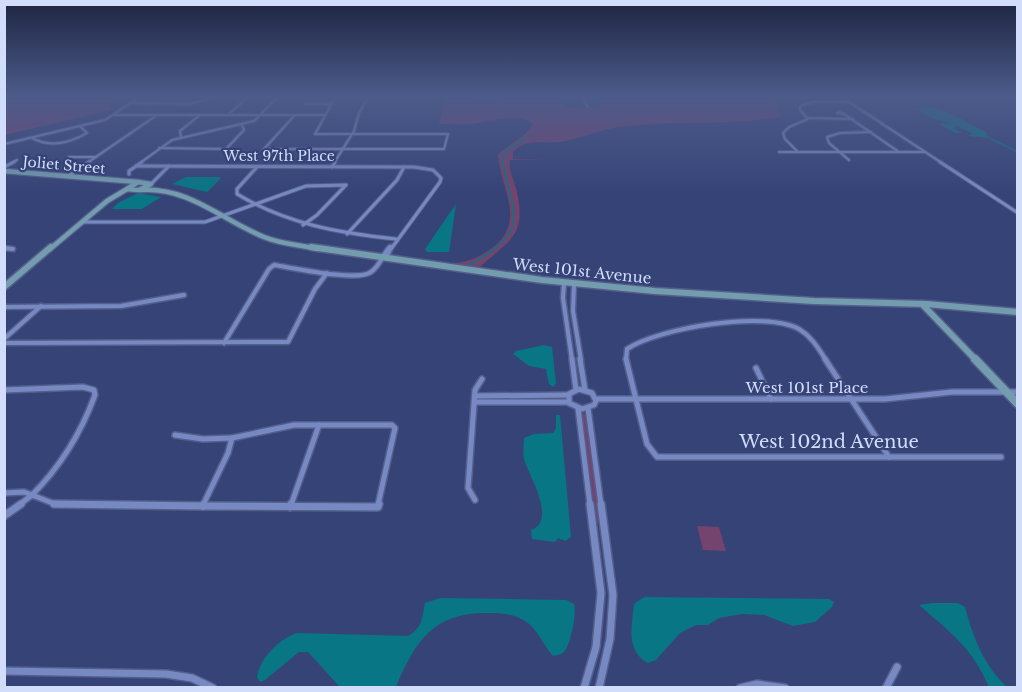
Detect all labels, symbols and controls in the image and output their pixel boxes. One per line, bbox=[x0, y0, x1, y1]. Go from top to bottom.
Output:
street label: West 97th Place bbox=[222, 147, 335, 165]
street label: Joliet Street bbox=[20, 152, 107, 178]
street label: West 101st Avenue bbox=[511, 254, 652, 288]
street label: West 101st Place bbox=[745, 378, 868, 397]
street label: West 102nd Avenue bbox=[738, 431, 919, 453]

